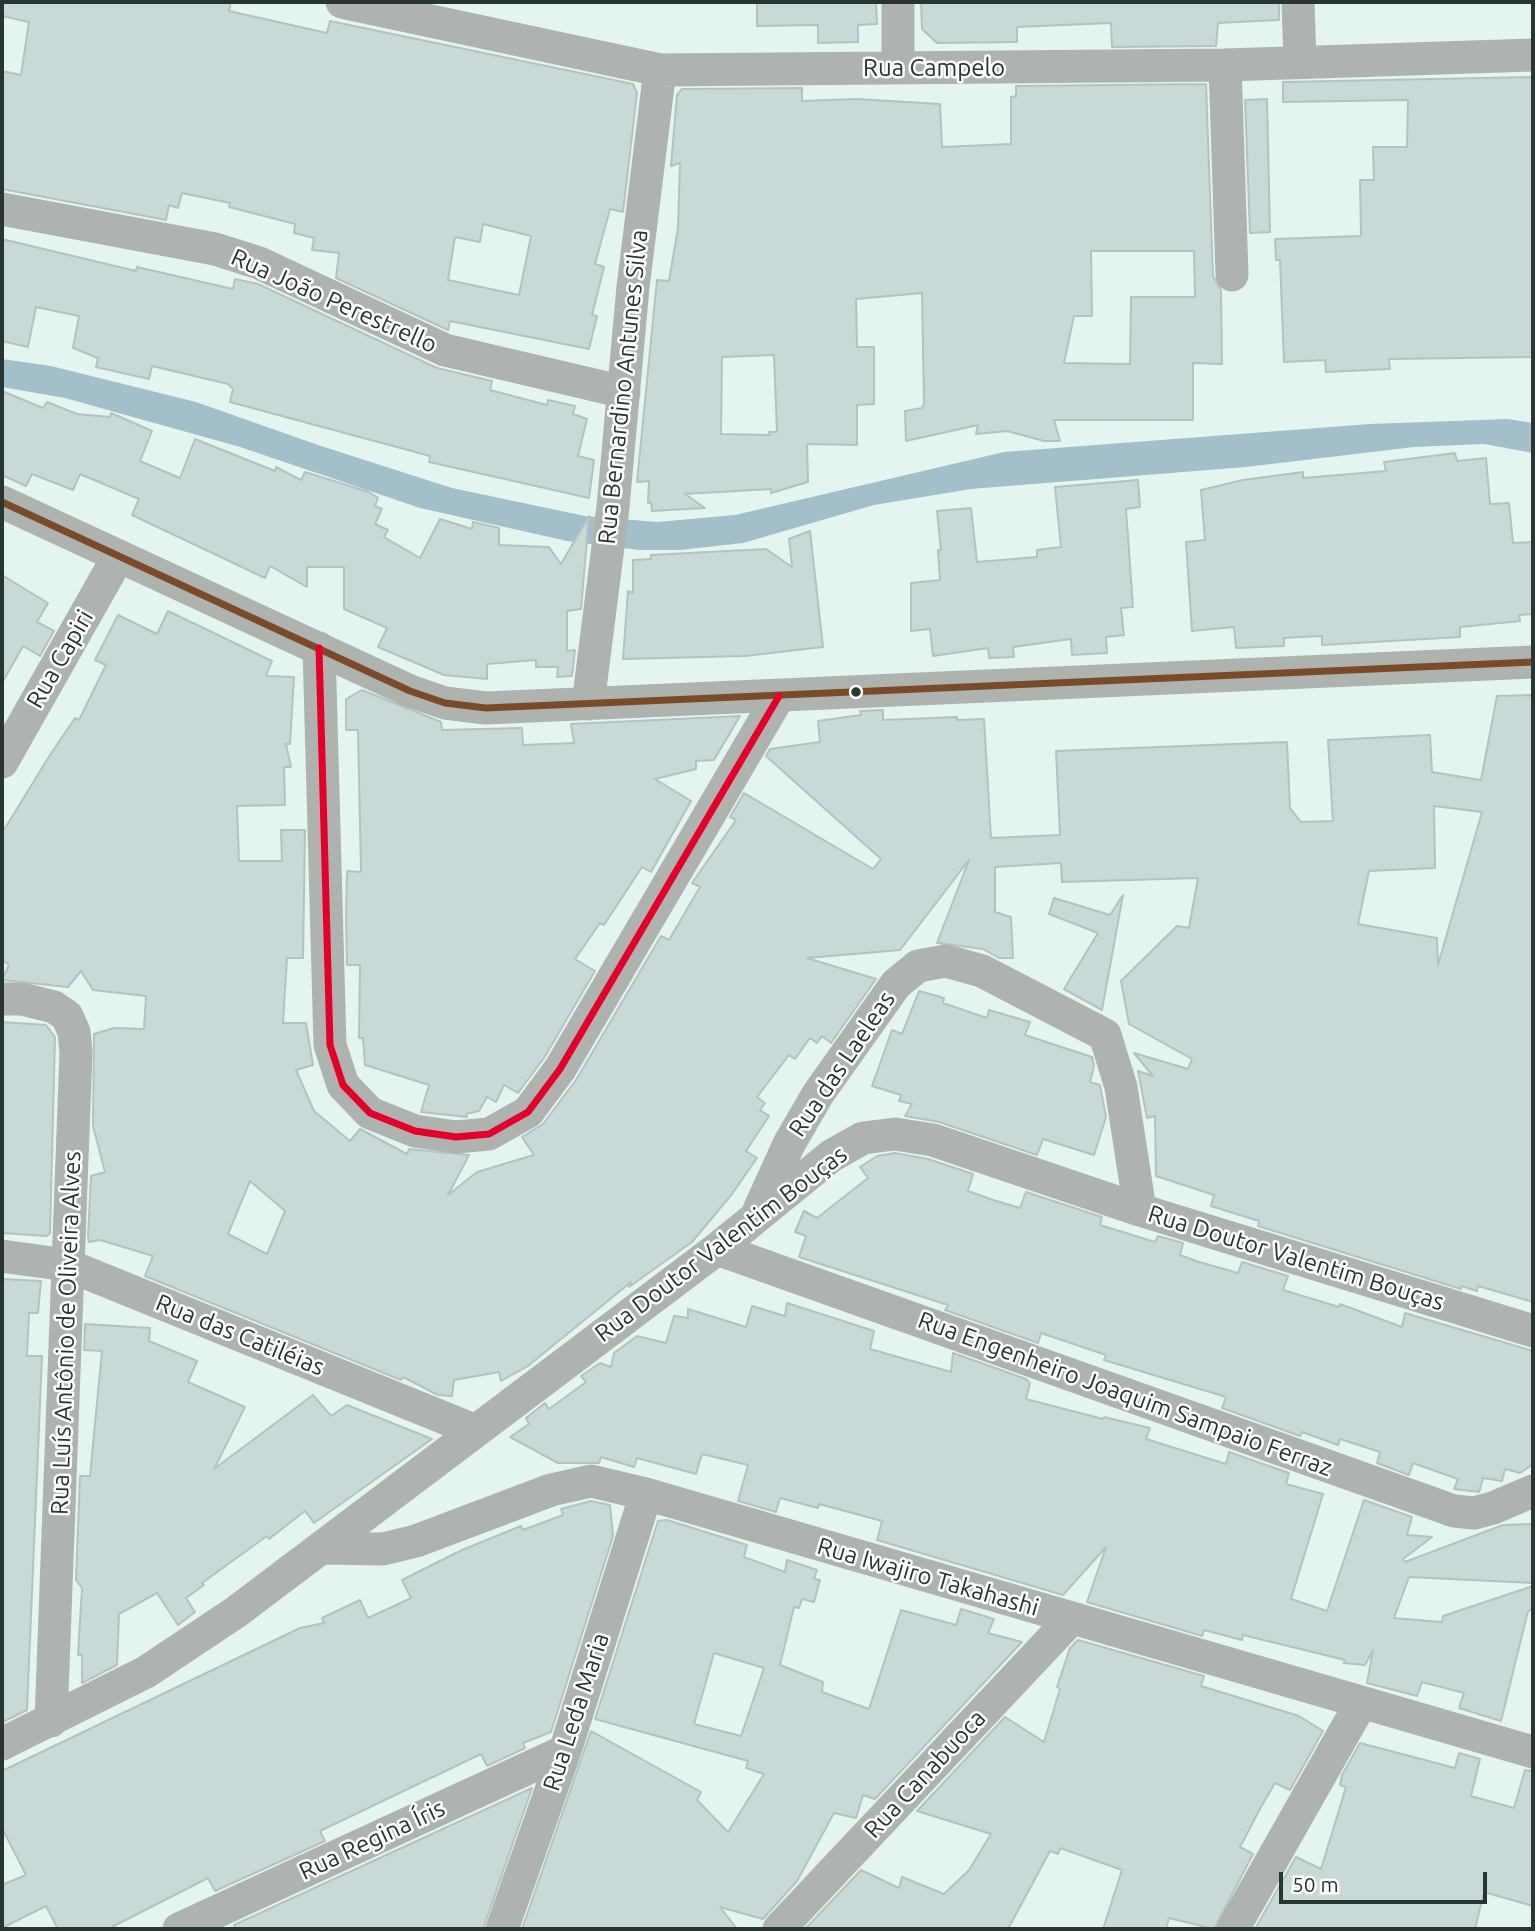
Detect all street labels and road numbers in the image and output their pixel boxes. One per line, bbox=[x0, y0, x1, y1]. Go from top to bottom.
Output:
street label: Rua Campelo bbox=[863, 54, 1005, 82]
street label: Rua Bernardino Antunes Silva bbox=[592, 228, 654, 546]
street label: Rua João Perestrello bbox=[227, 243, 441, 359]
street label: Rua Capiri bbox=[20, 605, 100, 713]
street label: Rua das Laeleas bbox=[783, 986, 901, 1142]
street label: Rua Doutor Valentim Bouças bbox=[589, 1140, 853, 1348]
street label: Rua Luís Antônio de Oliveira Alves bbox=[45, 1150, 87, 1516]
street label: Rua Doutor Valentim Bouças bbox=[1145, 1199, 1447, 1317]
street label: Rua das Catiléias bbox=[152, 1288, 328, 1382]
street label: Rua Engenheiro Joaquim Sampaio Ferraz bbox=[914, 1305, 1336, 1483]
street label: Rua Iwajiro Takahashi bbox=[814, 1532, 1042, 1622]
street label: Rua Leda Maria bbox=[537, 1629, 615, 1795]
street label: Rua Canabuoca bbox=[858, 1704, 992, 1844]
street label: Rua Regina Íris bbox=[295, 1794, 449, 1886]

